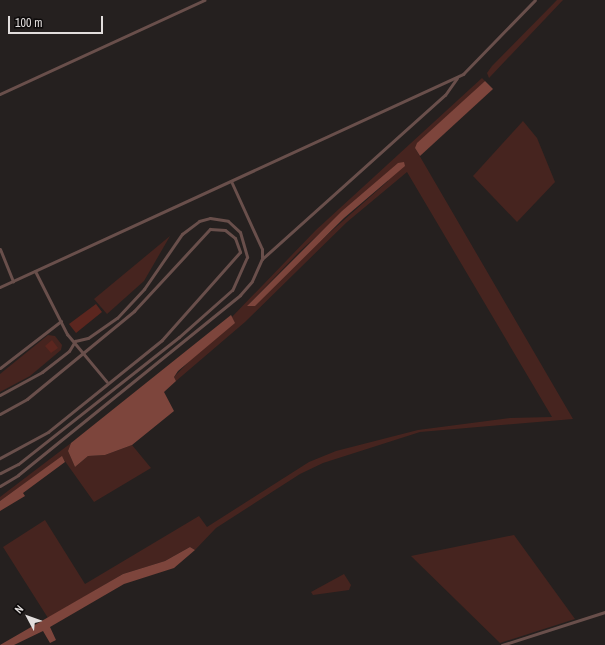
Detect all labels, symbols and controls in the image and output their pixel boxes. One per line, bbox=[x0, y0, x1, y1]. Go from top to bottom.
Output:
scale bar bbox=[10, 8, 105, 34]
text: 100 m bbox=[15, 15, 42, 31]
north arrow bbox=[8, 597, 48, 637]
text: N bbox=[12, 602, 26, 616]

